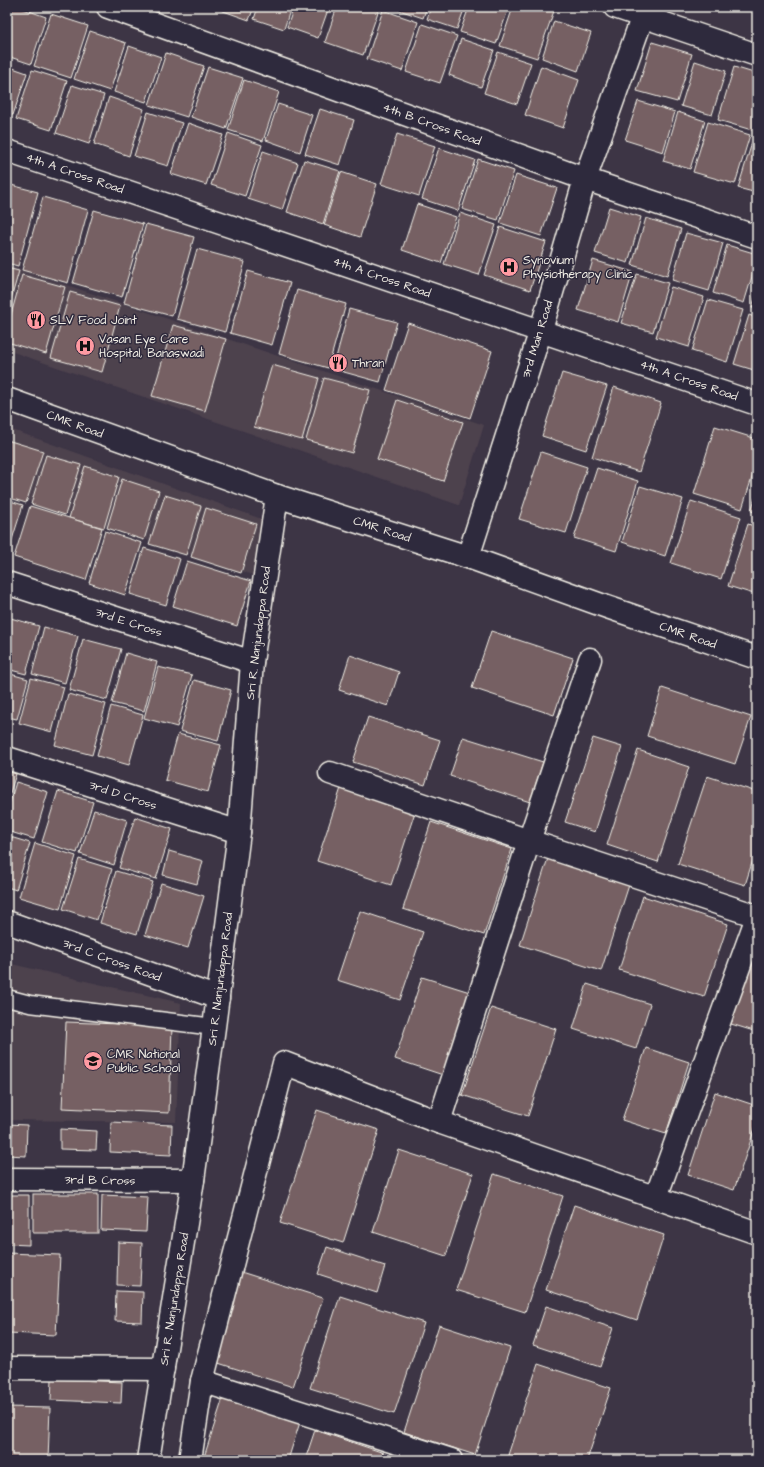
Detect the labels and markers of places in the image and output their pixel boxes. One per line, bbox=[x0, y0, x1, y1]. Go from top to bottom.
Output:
place label: Synovium Physiotherapy Clinic bbox=[523, 252, 634, 284]
hospital icon: Synovium Physiotherapy Clinic bbox=[498, 256, 520, 278]
restaurant icon: SLV Food Joint bbox=[25, 309, 47, 331]
place label: SLV Food Joint bbox=[50, 312, 137, 329]
place label: Vasan Eye Care Hospital, Banaswadi bbox=[99, 331, 204, 362]
hospital icon: Vasan Eye Care Hospital, Banaswadi bbox=[74, 335, 96, 357]
restaurant icon: Thran bbox=[327, 352, 349, 374]
place label: Thran bbox=[352, 355, 384, 372]
place label: CMR National Public School bbox=[107, 1046, 180, 1077]
school or university icon: CMR National Public School bbox=[82, 1050, 104, 1072]

